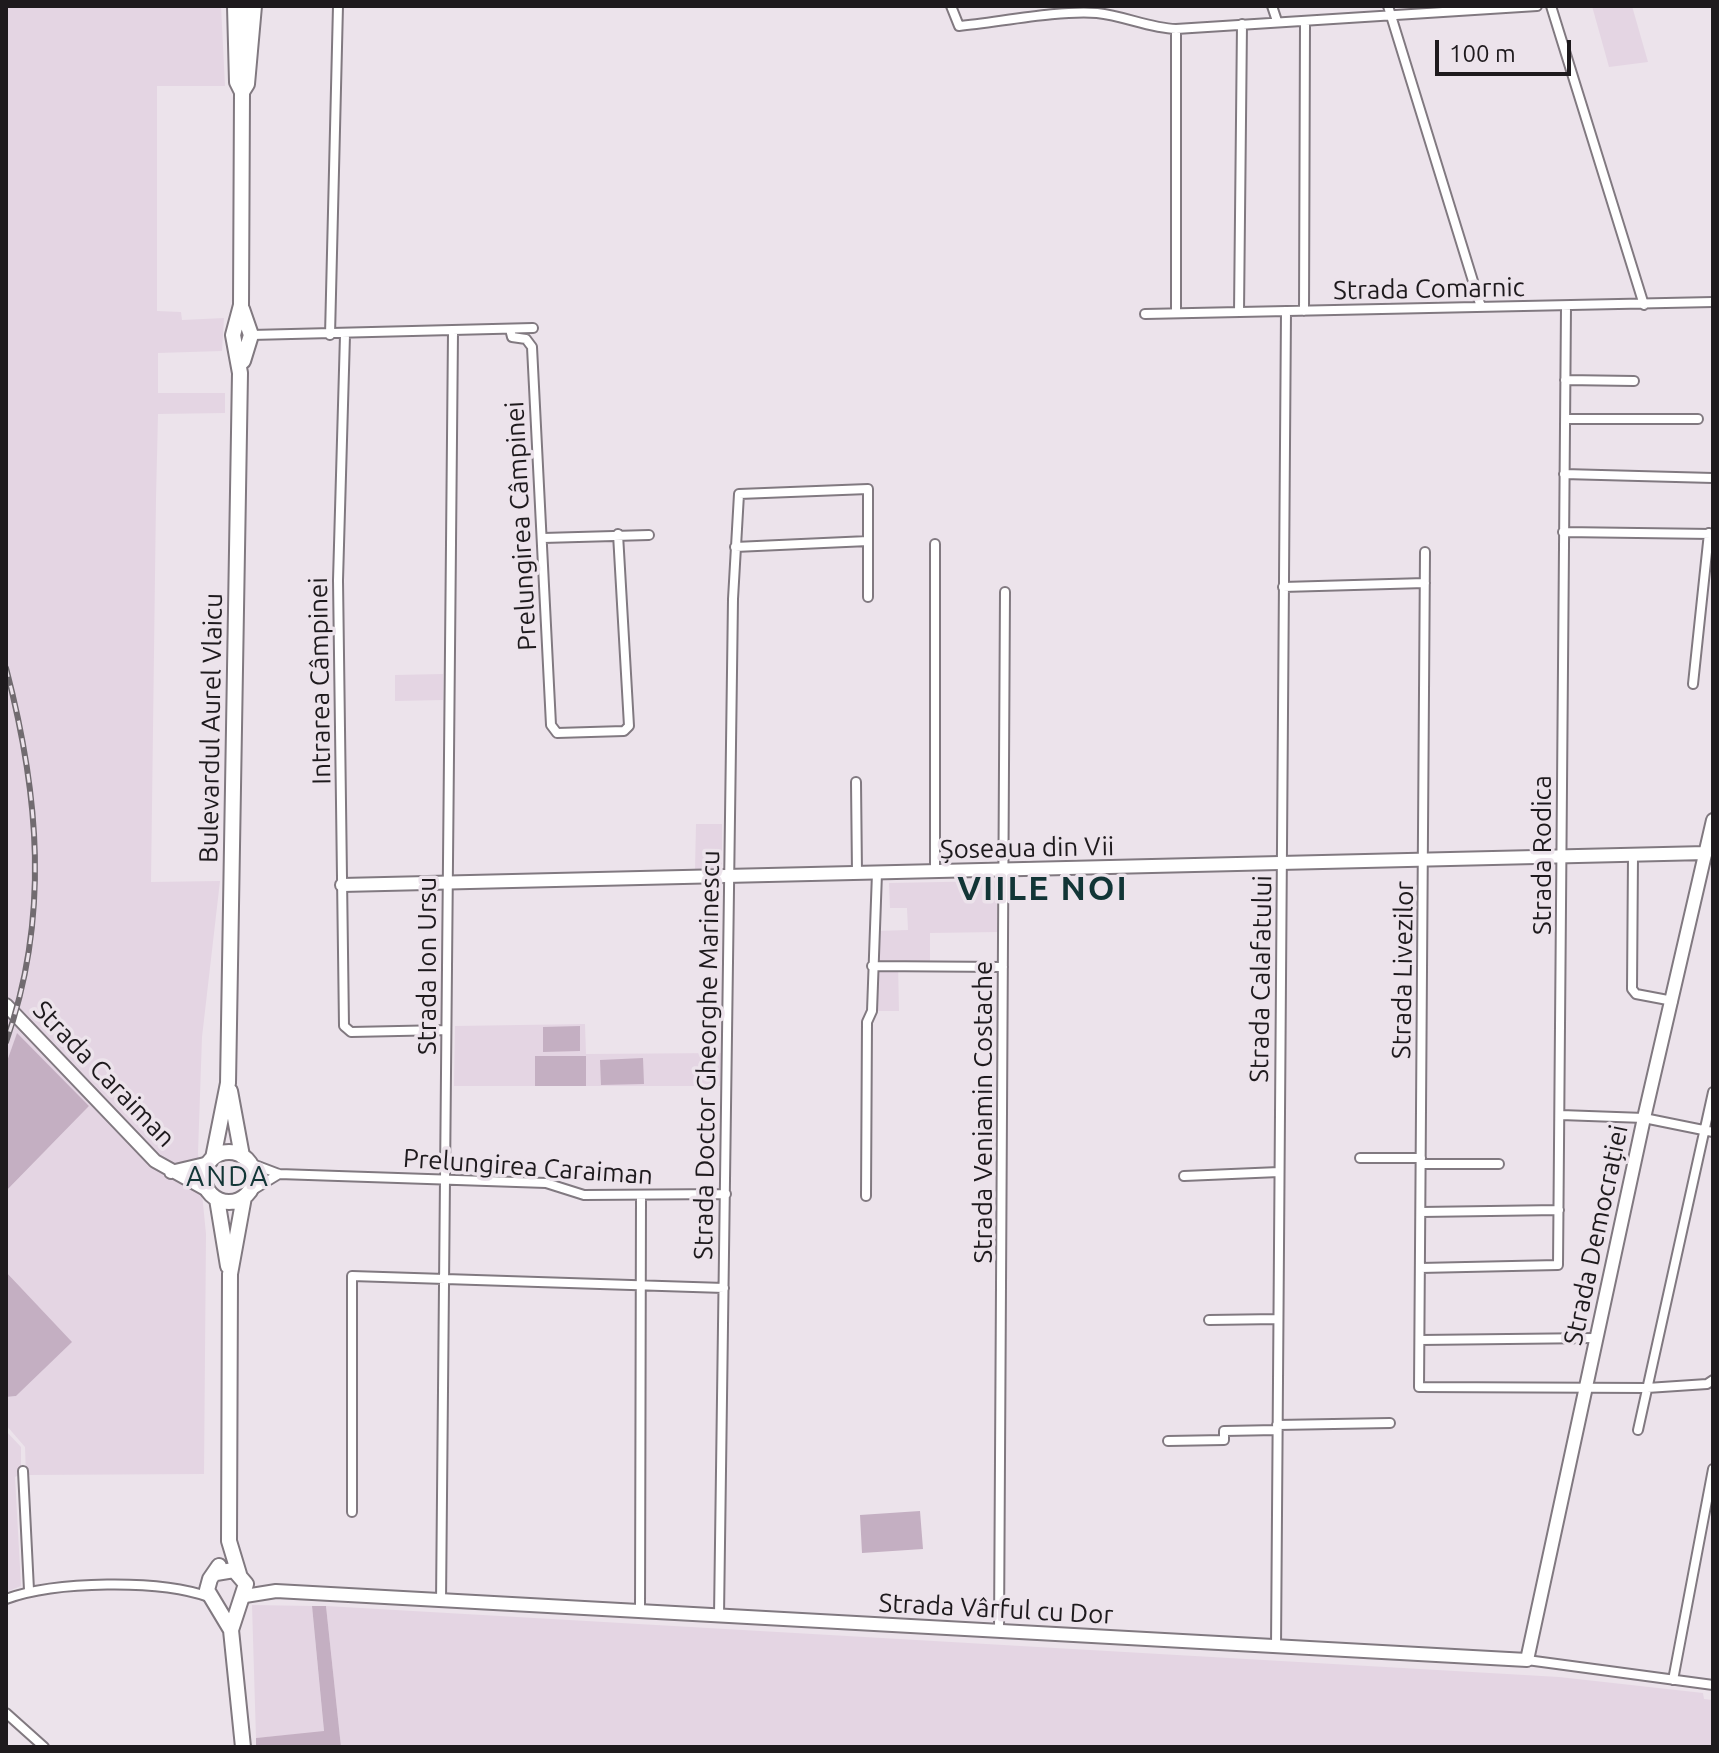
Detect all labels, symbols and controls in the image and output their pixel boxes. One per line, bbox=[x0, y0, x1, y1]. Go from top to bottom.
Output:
scale bar bbox=[1439, 24, 1575, 74]
text: 100 m bbox=[1449, 40, 1516, 67]
street label: Strada Comarnic bbox=[1333, 272, 1525, 306]
street label: Prelungirea Câmpinei bbox=[499, 400, 543, 652]
street label: Intrarea Câmpinei bbox=[303, 577, 337, 785]
street label: Bulevardul Aurel Vlaicu bbox=[193, 593, 229, 863]
street label: Strada Rodica bbox=[1526, 775, 1558, 935]
street label: Șoseaua din Vii bbox=[940, 831, 1114, 865]
street label: Strada Doctor Gheorghe Marinescu bbox=[688, 850, 726, 1260]
district label: VIILE NOI bbox=[957, 869, 1129, 909]
street label: Strada Calafatului bbox=[1244, 875, 1278, 1083]
street label: Strada Ion Ursu bbox=[411, 877, 443, 1055]
street label: Strada Livezilor bbox=[1386, 881, 1420, 1059]
street label: Strada Veniamin Costache bbox=[967, 961, 999, 1263]
street label: Strada Caraiman bbox=[26, 994, 182, 1154]
street label: Strada Democrației bbox=[1557, 1122, 1635, 1348]
street label: Prelungirea Caraiman bbox=[402, 1143, 654, 1191]
district label: ANDA bbox=[186, 1160, 270, 1194]
street label: Strada Vârful cu Dor bbox=[878, 1587, 1114, 1631]

